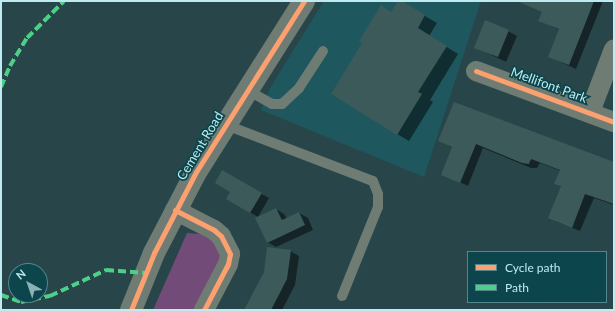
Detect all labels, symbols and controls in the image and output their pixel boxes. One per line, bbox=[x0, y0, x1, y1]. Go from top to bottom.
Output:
street label: Mellifont Park bbox=[509, 64, 589, 106]
street label: Cement Road bbox=[173, 109, 227, 183]
legend bbox=[467, 251, 607, 303]
text: Cycle path bbox=[505, 260, 560, 275]
north arrow bbox=[8, 263, 48, 303]
text: N bbox=[13, 266, 28, 282]
text: Path bbox=[505, 280, 529, 295]

